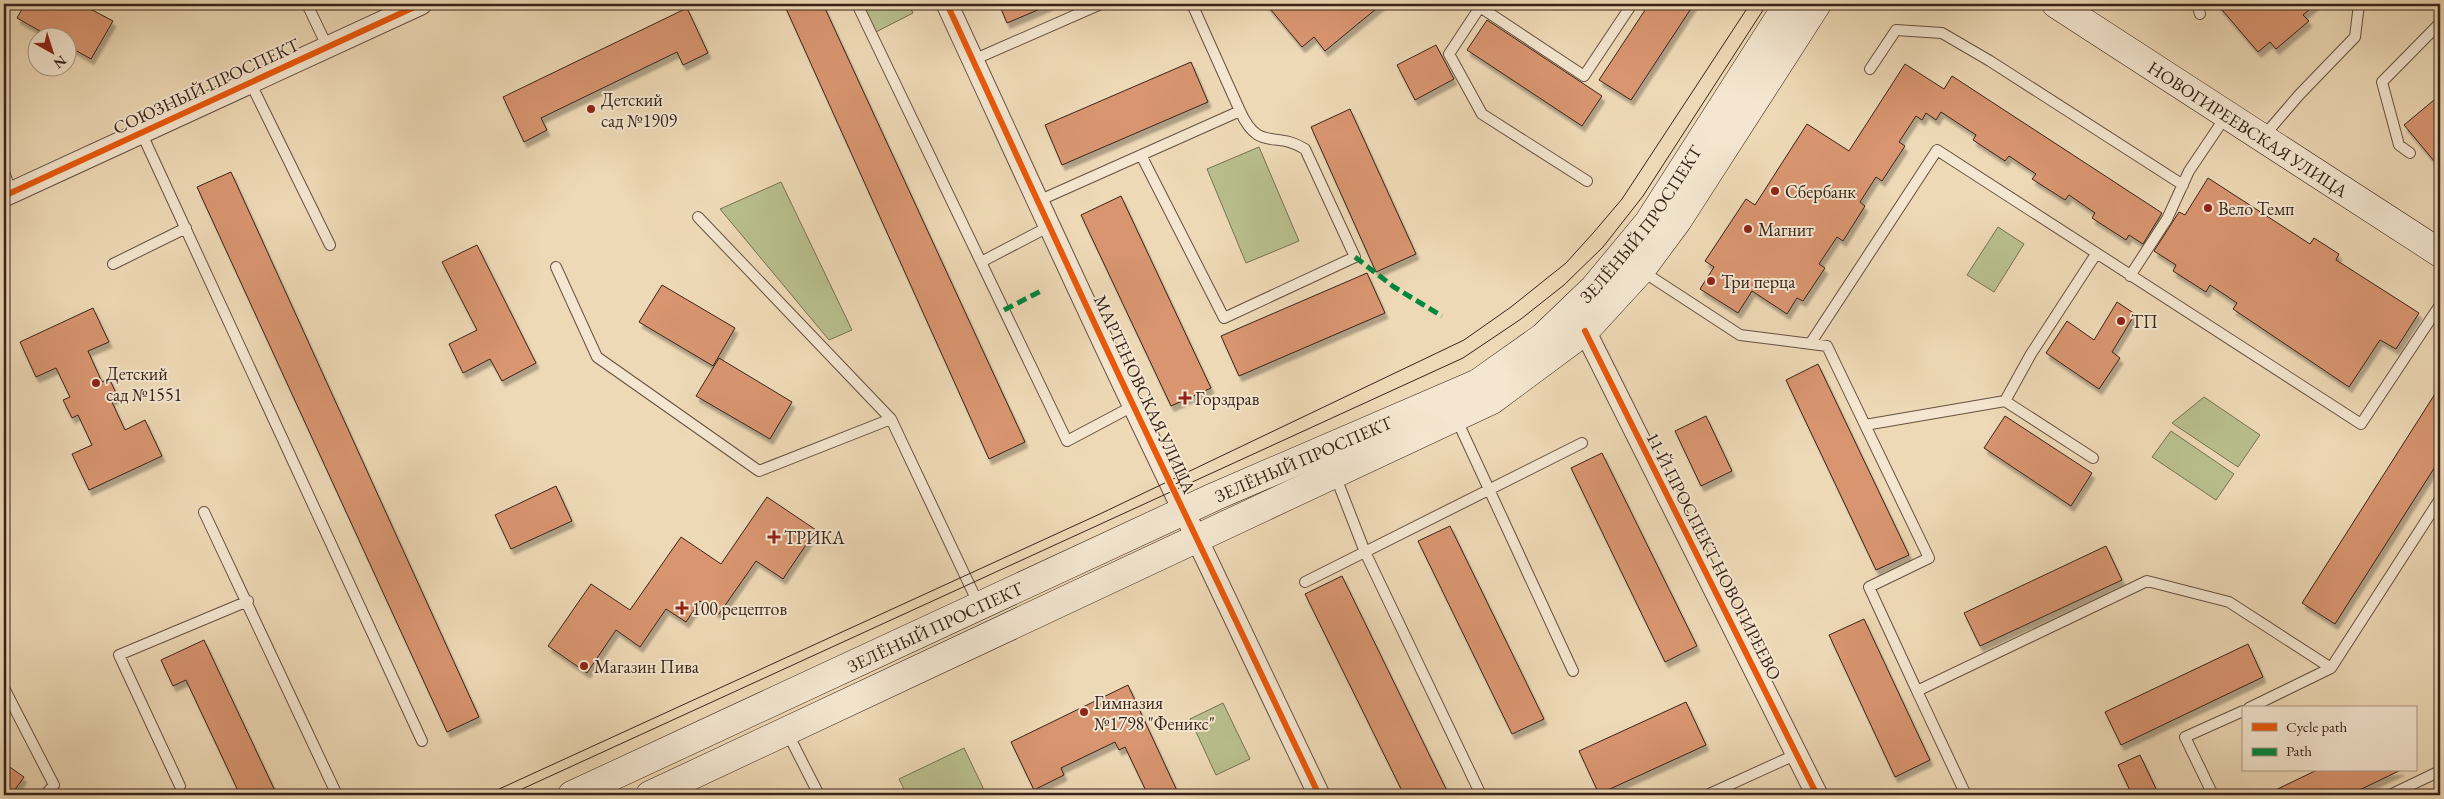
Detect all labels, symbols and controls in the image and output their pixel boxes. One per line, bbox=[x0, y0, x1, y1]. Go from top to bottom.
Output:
north arrow bbox=[28, 28, 78, 78]
street label: СОЮЗНЫЙ ПРОСПЕКТ bbox=[109, 32, 304, 139]
text: N bbox=[50, 52, 70, 73]
street label: НОВОГИРЕЕВСКАЯ УЛИЦА bbox=[2144, 55, 2353, 202]
place label: Детский сад №1909 bbox=[601, 88, 678, 132]
marker: Детский сад №1909 bbox=[585, 103, 597, 115]
street label: ЗЕЛЁНЫЙ ПРОСПЕКТ bbox=[1574, 140, 1707, 308]
place label: Сбербанк bbox=[1785, 180, 1856, 203]
marker: Сбербанк bbox=[1769, 185, 1781, 197]
place label: Вело Темп bbox=[2218, 197, 2294, 220]
marker: Вело Темп bbox=[2202, 202, 2214, 214]
place label: Магнит bbox=[1758, 218, 1814, 241]
marker: Магнит bbox=[1742, 223, 1754, 235]
place label: Три перца bbox=[1721, 270, 1796, 293]
marker: Три перца bbox=[1705, 275, 1717, 287]
street label: МАРТЕНОВСКАЯ УЛИЦА bbox=[1089, 291, 1201, 497]
place label: ТП bbox=[2131, 310, 2158, 333]
marker: ТП bbox=[2115, 315, 2127, 327]
place label: Детский сад №1551 bbox=[106, 362, 182, 406]
marker: Детский сад №1551 bbox=[90, 377, 102, 389]
place label: Горздрав bbox=[1195, 387, 1260, 410]
marker: Горздрав bbox=[1179, 392, 1191, 404]
street label: ЗЕЛЁНЫЙ ПРОСПЕКТ bbox=[1211, 410, 1396, 507]
street label: 11-Й ПРОСПЕКТ НОВОГИРЕЕВО bbox=[1641, 428, 1787, 684]
place label: ТРИКА bbox=[784, 526, 845, 549]
marker: ТРИКА bbox=[768, 531, 780, 543]
street label: ЗЕЛЁНЫЙ ПРОСПЕКТ bbox=[843, 575, 1027, 677]
place label: 100 рецептов bbox=[692, 597, 787, 620]
marker: 100 рецептов bbox=[676, 602, 688, 614]
place label: Магазин Пива bbox=[594, 655, 700, 678]
marker: Магазин Пива bbox=[578, 660, 590, 672]
place label: Гимназия №1798 "Феникс" bbox=[1094, 691, 1215, 735]
marker: Гимназия №1798 "Феникс" bbox=[1078, 706, 1090, 718]
legend bbox=[2242, 706, 2416, 772]
text: Cycle path bbox=[2286, 717, 2348, 736]
text: Path bbox=[2286, 741, 2312, 760]

